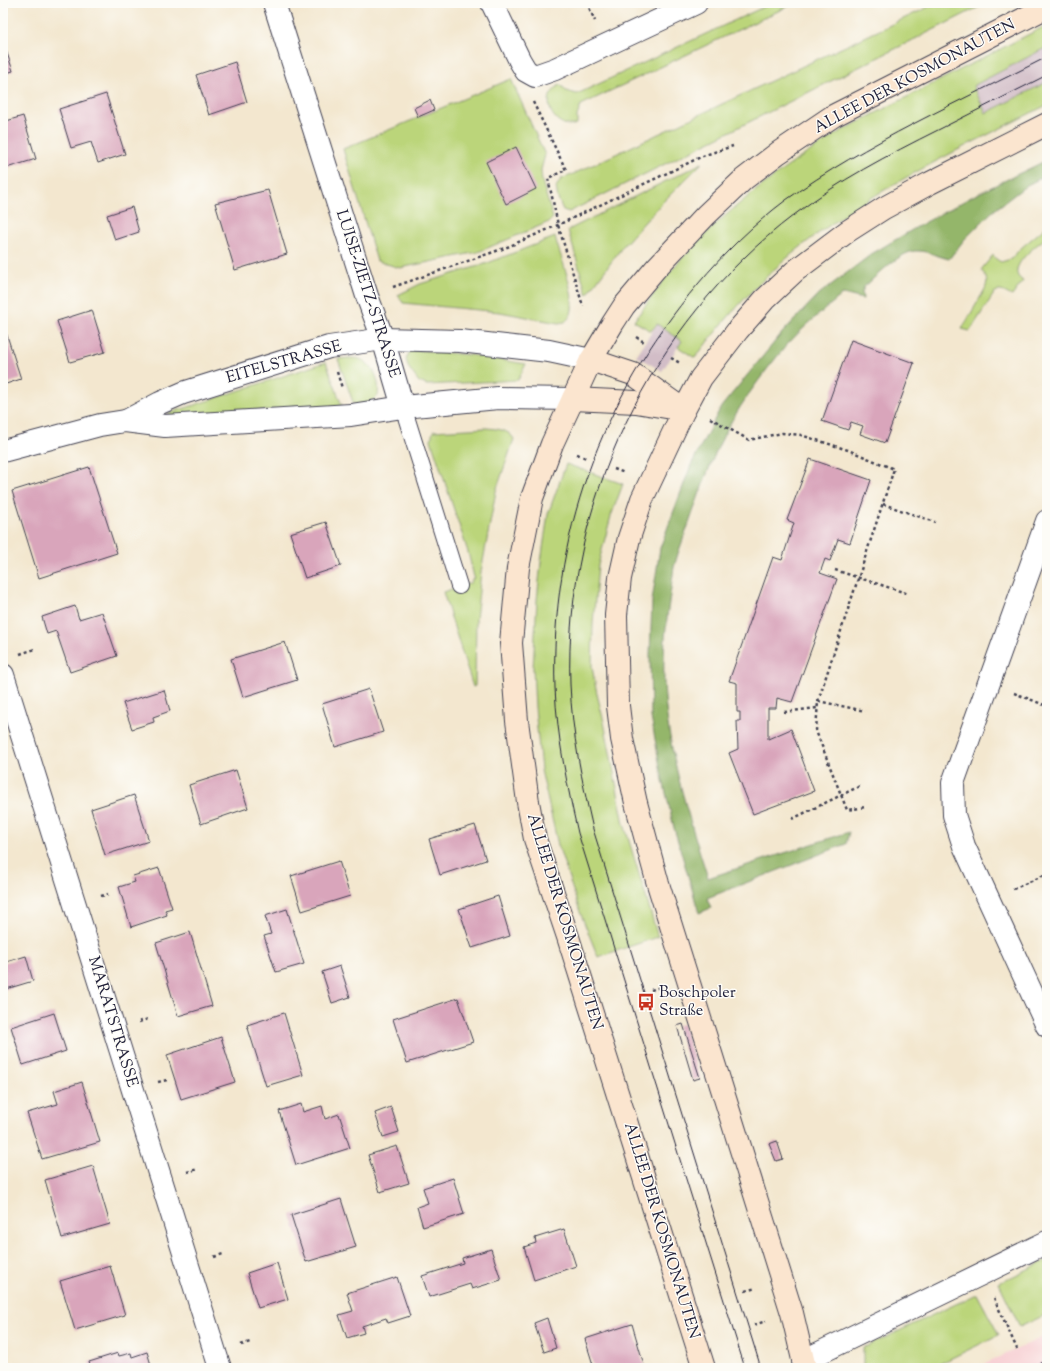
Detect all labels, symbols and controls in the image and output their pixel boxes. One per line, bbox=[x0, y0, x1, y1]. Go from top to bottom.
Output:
street label: ALLEE DER KOSMONAUTEN bbox=[810, 14, 1020, 140]
street label: LUISE-ZIETZ-STRASSE bbox=[329, 207, 405, 381]
street label: EITELSTRASSE bbox=[224, 335, 345, 390]
street label: ALLEE DER KOSMONAUTEN bbox=[520, 811, 608, 1033]
street label: MARATSTRASSE bbox=[81, 954, 143, 1091]
place label: Boschpoler Straße bbox=[659, 982, 736, 1023]
bus stop icon: Boschpoler Straße bbox=[636, 992, 656, 1012]
street label: ALLEE DER KOSMONAUTEN bbox=[617, 1120, 705, 1342]

